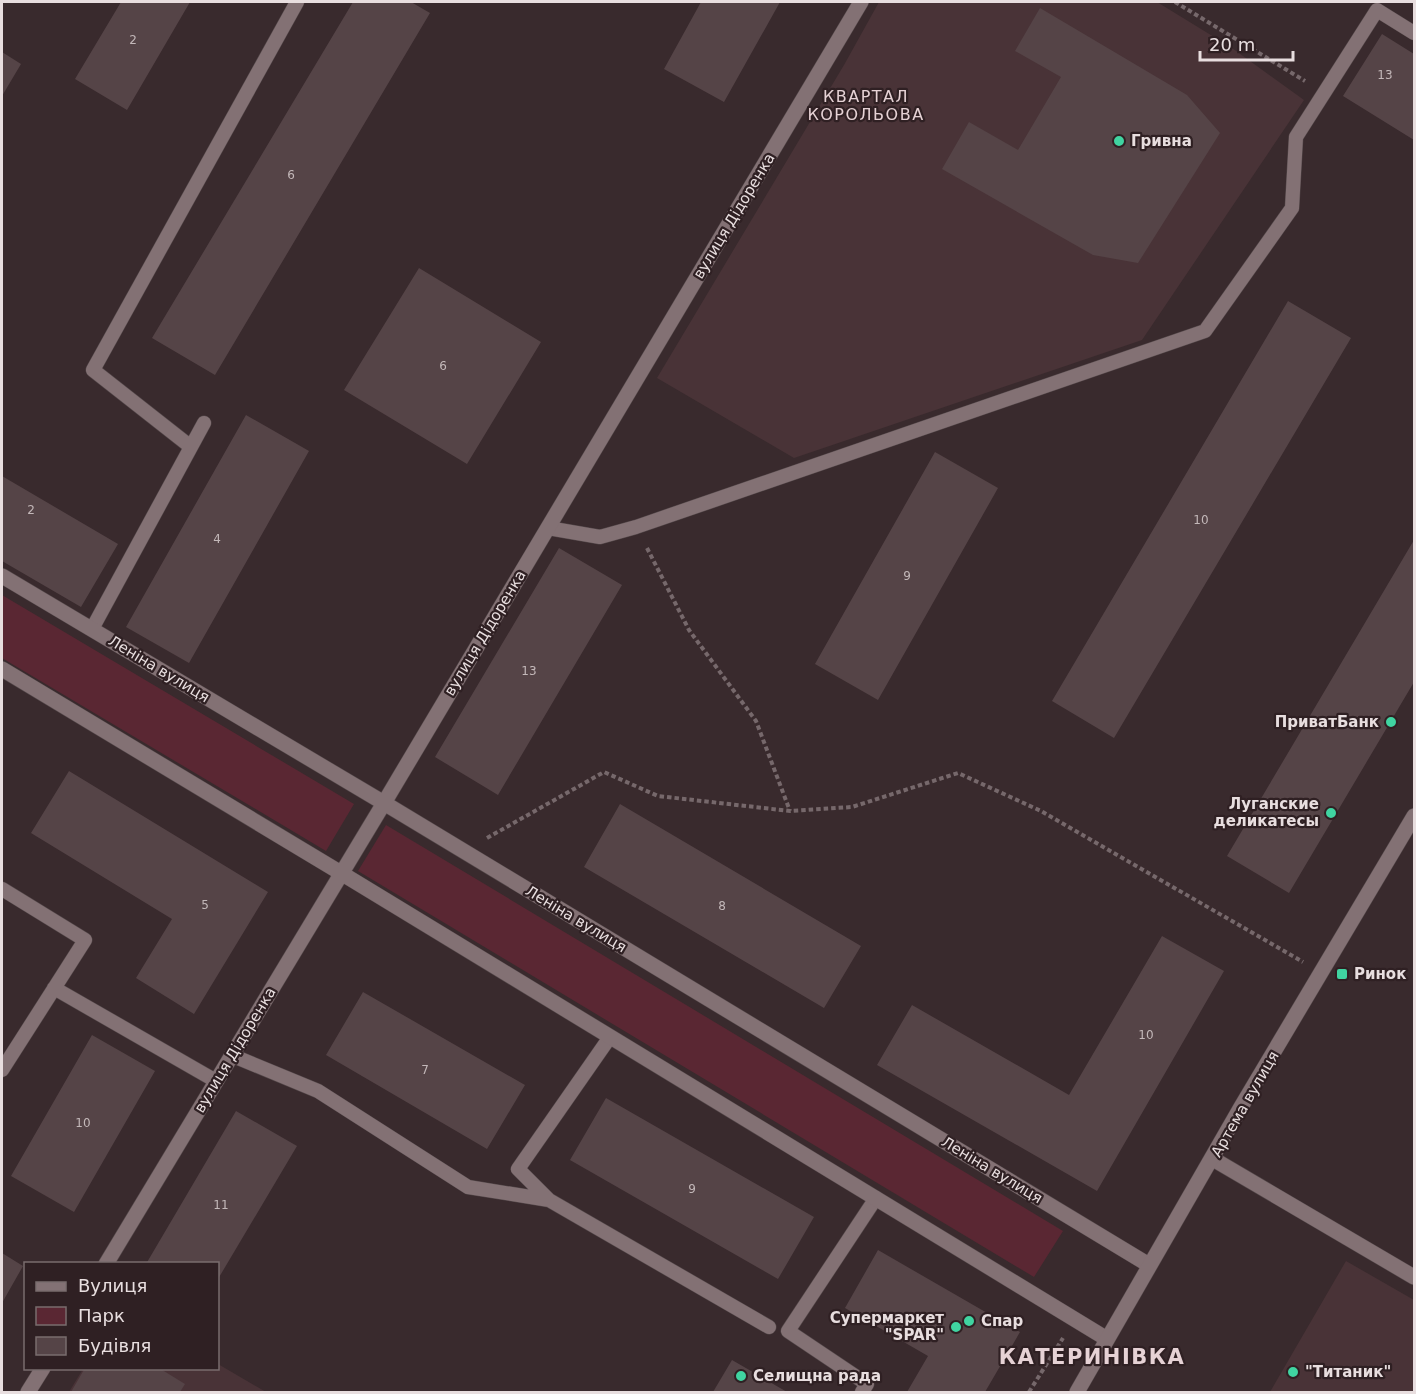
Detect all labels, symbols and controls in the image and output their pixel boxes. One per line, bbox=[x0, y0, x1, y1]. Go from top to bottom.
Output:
scale bar bbox=[1200, 24, 1293, 62]
house number: 2 bbox=[129, 33, 137, 47]
text: 20 m bbox=[1209, 34, 1255, 55]
house number: 13 bbox=[1377, 68, 1393, 82]
district label: КВАРТАЛ КОРОЛЬОВА bbox=[807, 87, 925, 124]
place label: Гривна bbox=[1131, 132, 1192, 150]
marker: Гривна bbox=[1112, 134, 1126, 148]
street label: вулиця Дідоренка bbox=[689, 150, 779, 282]
house number: 6 bbox=[287, 168, 295, 182]
house number: 6 bbox=[439, 359, 447, 373]
house number: 2 bbox=[27, 503, 35, 517]
house number: 10 bbox=[1193, 513, 1209, 527]
house number: 4 bbox=[213, 532, 221, 546]
street label: вулиця Дідоренка bbox=[440, 567, 530, 699]
house number: 9 bbox=[903, 569, 911, 583]
street label: Леніна вулиця bbox=[105, 632, 213, 706]
house number: 13 bbox=[521, 664, 537, 678]
place label: ПриватБанк bbox=[1275, 713, 1379, 731]
marker: ПриватБанк bbox=[1384, 715, 1398, 729]
place label: Луганские деликатесы bbox=[1214, 795, 1319, 830]
marker: Луганские деликатесы bbox=[1324, 806, 1338, 820]
street label: Леніна вулиця bbox=[522, 882, 630, 956]
house number: 5 bbox=[201, 898, 209, 912]
house number: 8 bbox=[718, 899, 726, 913]
place label: Ринок bbox=[1354, 965, 1406, 983]
marker: Ринок bbox=[1335, 967, 1349, 981]
street label: вулиця Дідоренка bbox=[190, 984, 280, 1116]
house number: 10 bbox=[1138, 1028, 1154, 1042]
street label: Артема вулиця bbox=[1207, 1048, 1283, 1160]
house number: 7 bbox=[421, 1063, 429, 1077]
house number: 10 bbox=[75, 1116, 91, 1130]
street label: Леніна вулиця bbox=[938, 1133, 1046, 1207]
house number: 9 bbox=[688, 1182, 696, 1196]
house number: 11 bbox=[213, 1198, 229, 1212]
legend bbox=[24, 1262, 219, 1370]
text: Вулиця bbox=[78, 1275, 147, 1296]
text: Парк bbox=[78, 1305, 125, 1326]
place label: Супермаркет "SPAR" bbox=[830, 1309, 944, 1344]
place label: Спар bbox=[981, 1312, 1023, 1330]
marker: Спар bbox=[962, 1314, 976, 1328]
marker: Супермаркет "SPAR" bbox=[949, 1320, 963, 1334]
text: Будівля bbox=[78, 1335, 151, 1356]
district label: КАТЕРИНІВКА bbox=[999, 1345, 1185, 1369]
place label: "Титаник" bbox=[1305, 1363, 1391, 1381]
marker: "Титаник" bbox=[1286, 1365, 1300, 1379]
place label: Селищна рада bbox=[753, 1367, 881, 1385]
marker: Селищна рада bbox=[734, 1369, 748, 1383]

